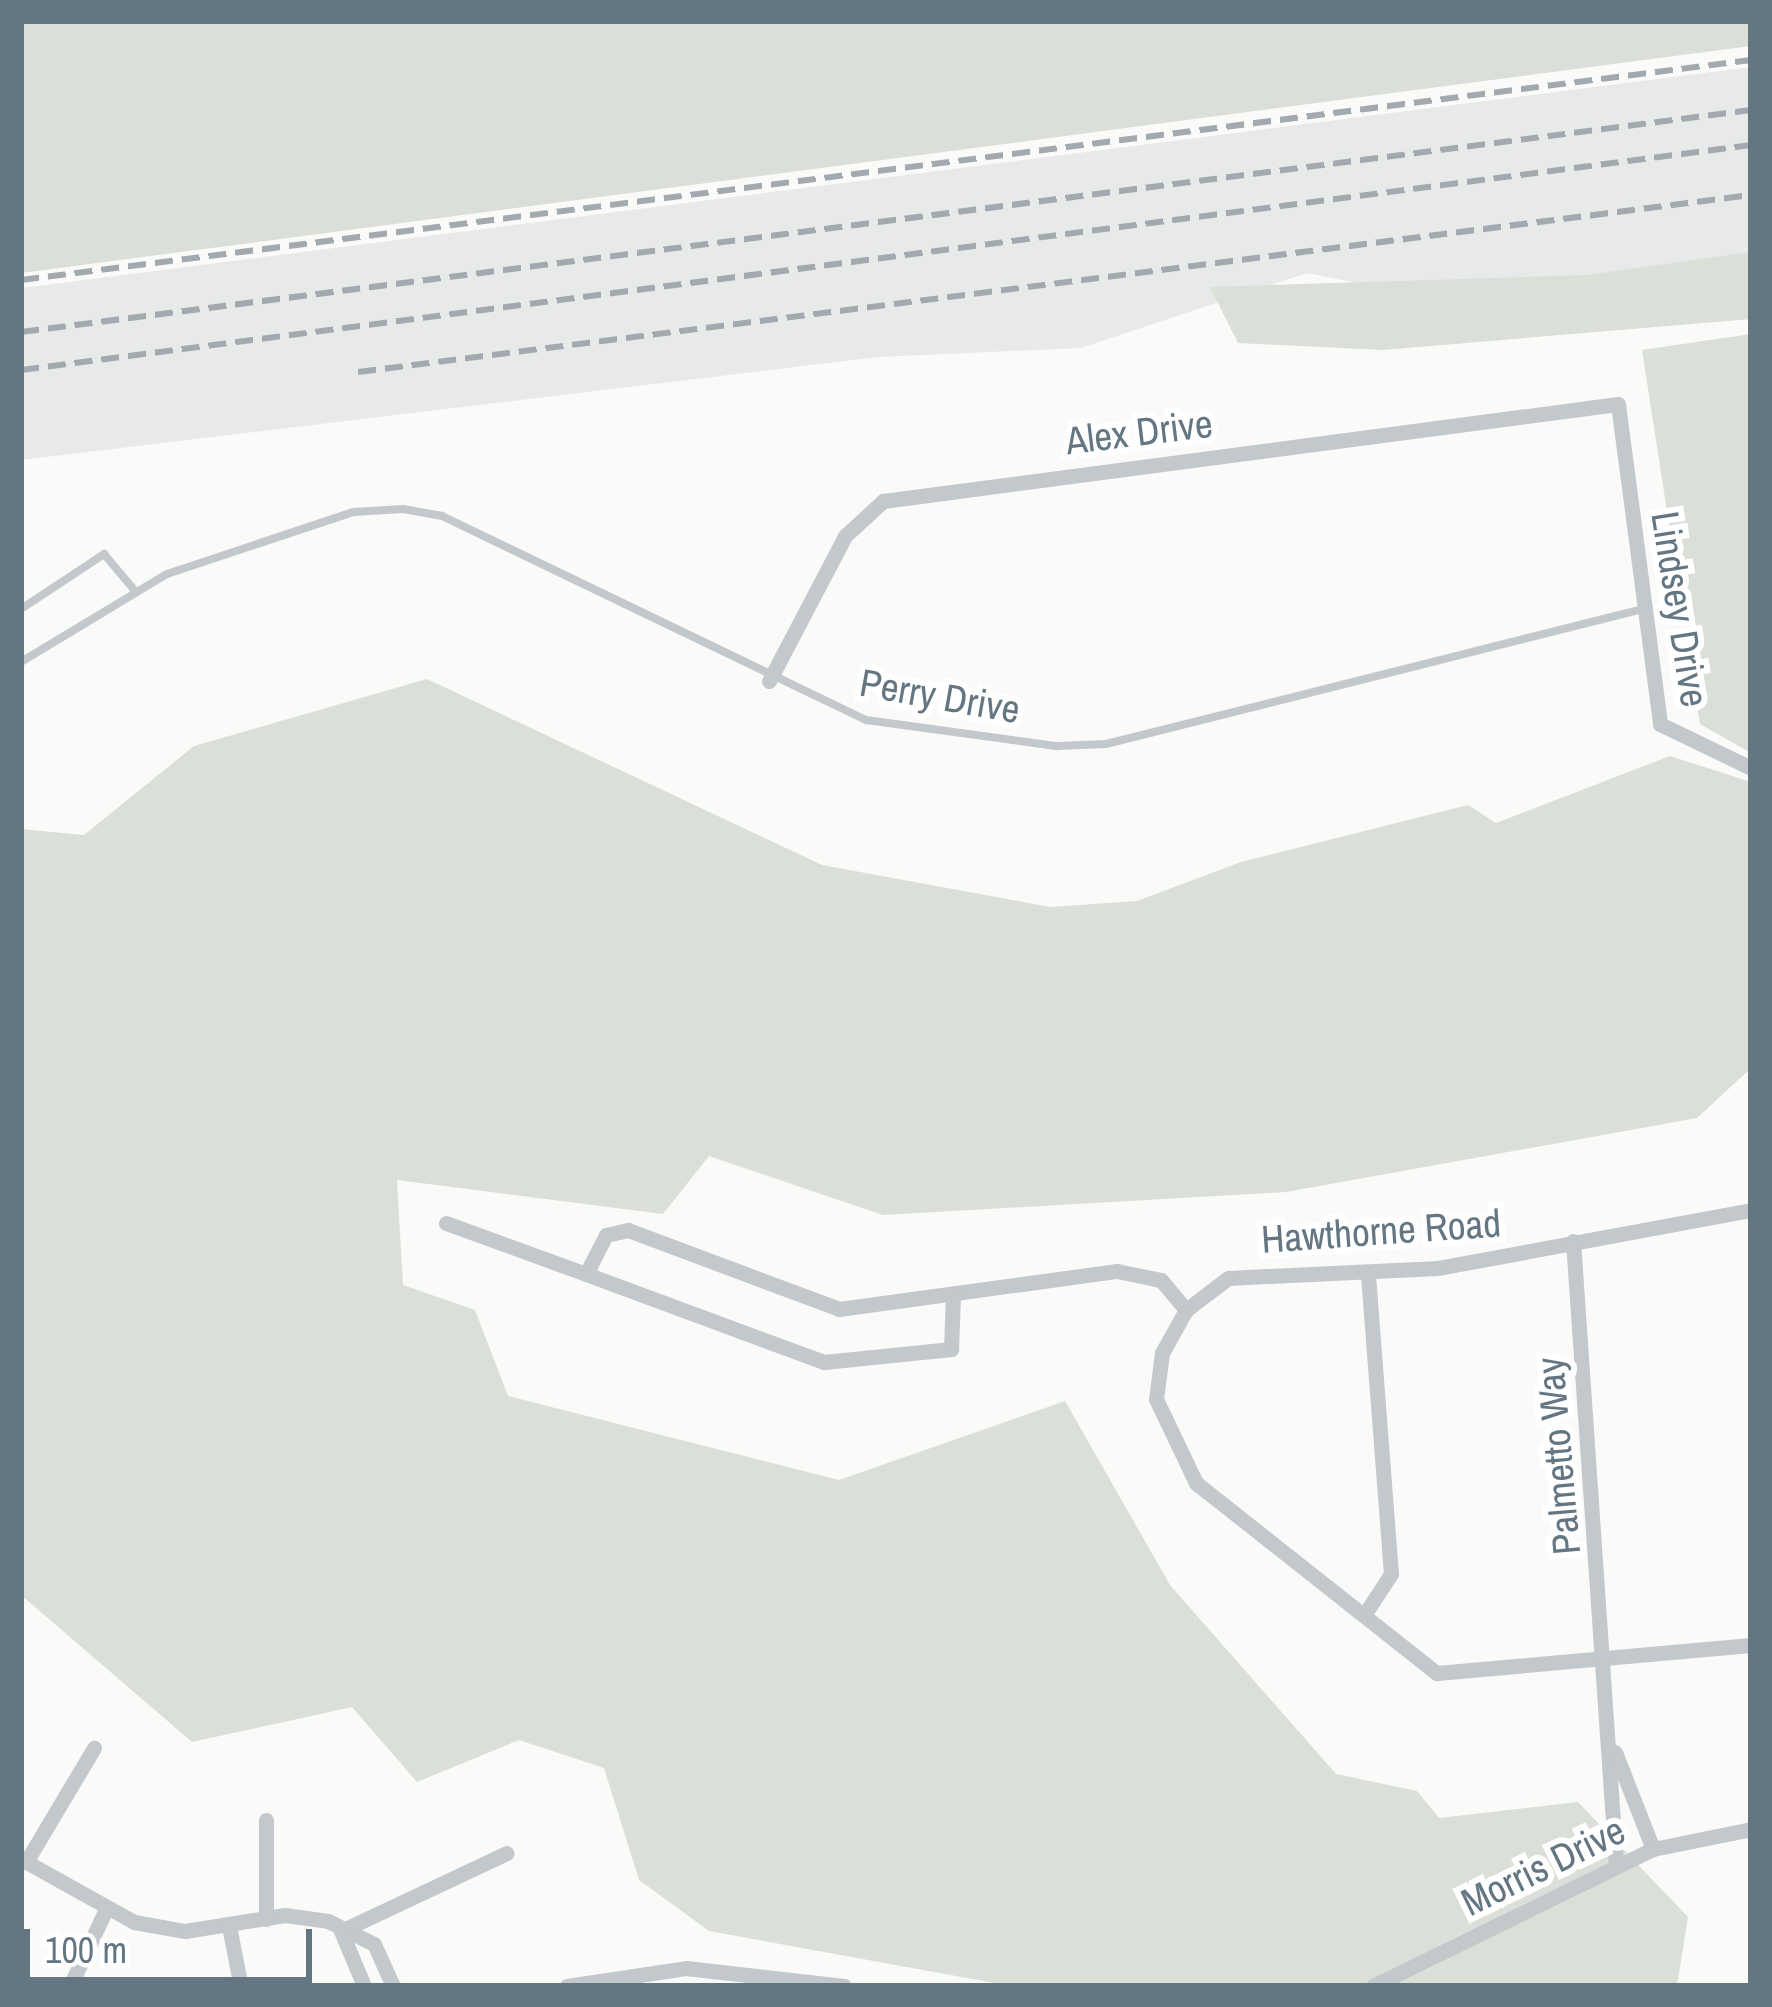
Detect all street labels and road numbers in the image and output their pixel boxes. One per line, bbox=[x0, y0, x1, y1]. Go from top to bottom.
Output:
street label: Alex Drive bbox=[1063, 400, 1215, 464]
street label: Lindsey Drive bbox=[1641, 508, 1719, 710]
street label: Perry Drive bbox=[856, 659, 1024, 733]
street label: Hawthorne Road bbox=[1260, 1199, 1502, 1263]
street label: Palmetto Way bbox=[1526, 1355, 1590, 1557]
street label: Morris Drive bbox=[1454, 1806, 1632, 1926]

